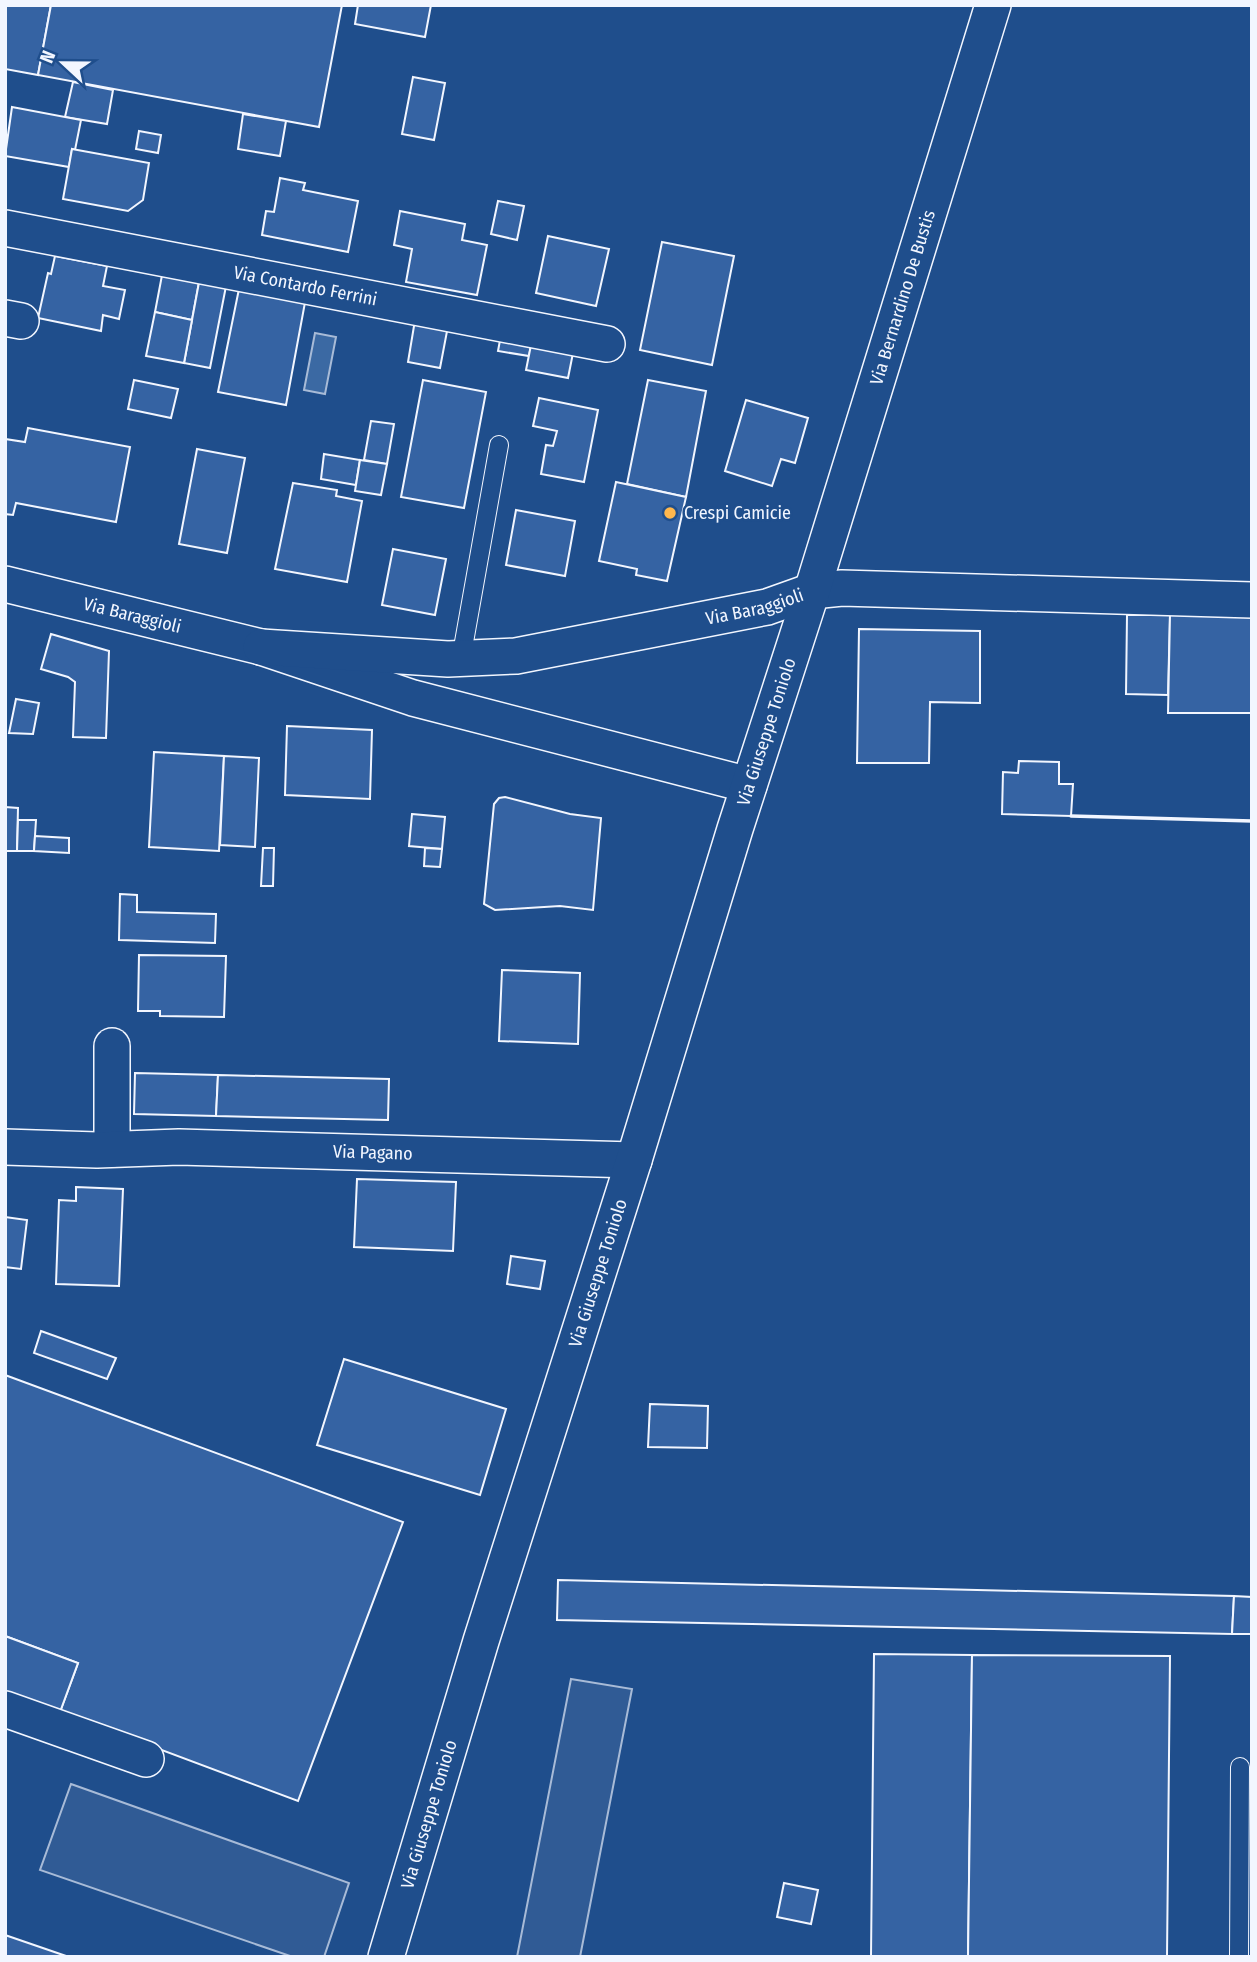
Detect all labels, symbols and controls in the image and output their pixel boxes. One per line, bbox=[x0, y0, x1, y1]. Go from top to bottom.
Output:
north arrow bbox=[28, 28, 98, 98]
text: N bbox=[35, 47, 60, 66]
street label: Via Bernardino De Bustis bbox=[865, 207, 940, 388]
street label: Via Contardo Ferrini bbox=[232, 261, 379, 310]
place label: Crespi Camicie bbox=[684, 502, 791, 524]
marker: Crespi Camicie bbox=[662, 505, 678, 521]
street label: Via Baraggioli bbox=[704, 584, 806, 630]
street label: Via Baraggioli bbox=[81, 593, 183, 638]
street label: Via Giuseppe Toniolo bbox=[732, 655, 801, 809]
street label: Via Pagano bbox=[333, 1140, 413, 1165]
street label: Via Giuseppe Toniolo bbox=[564, 1196, 632, 1350]
street label: Via Giuseppe Toniolo bbox=[396, 1737, 462, 1891]

